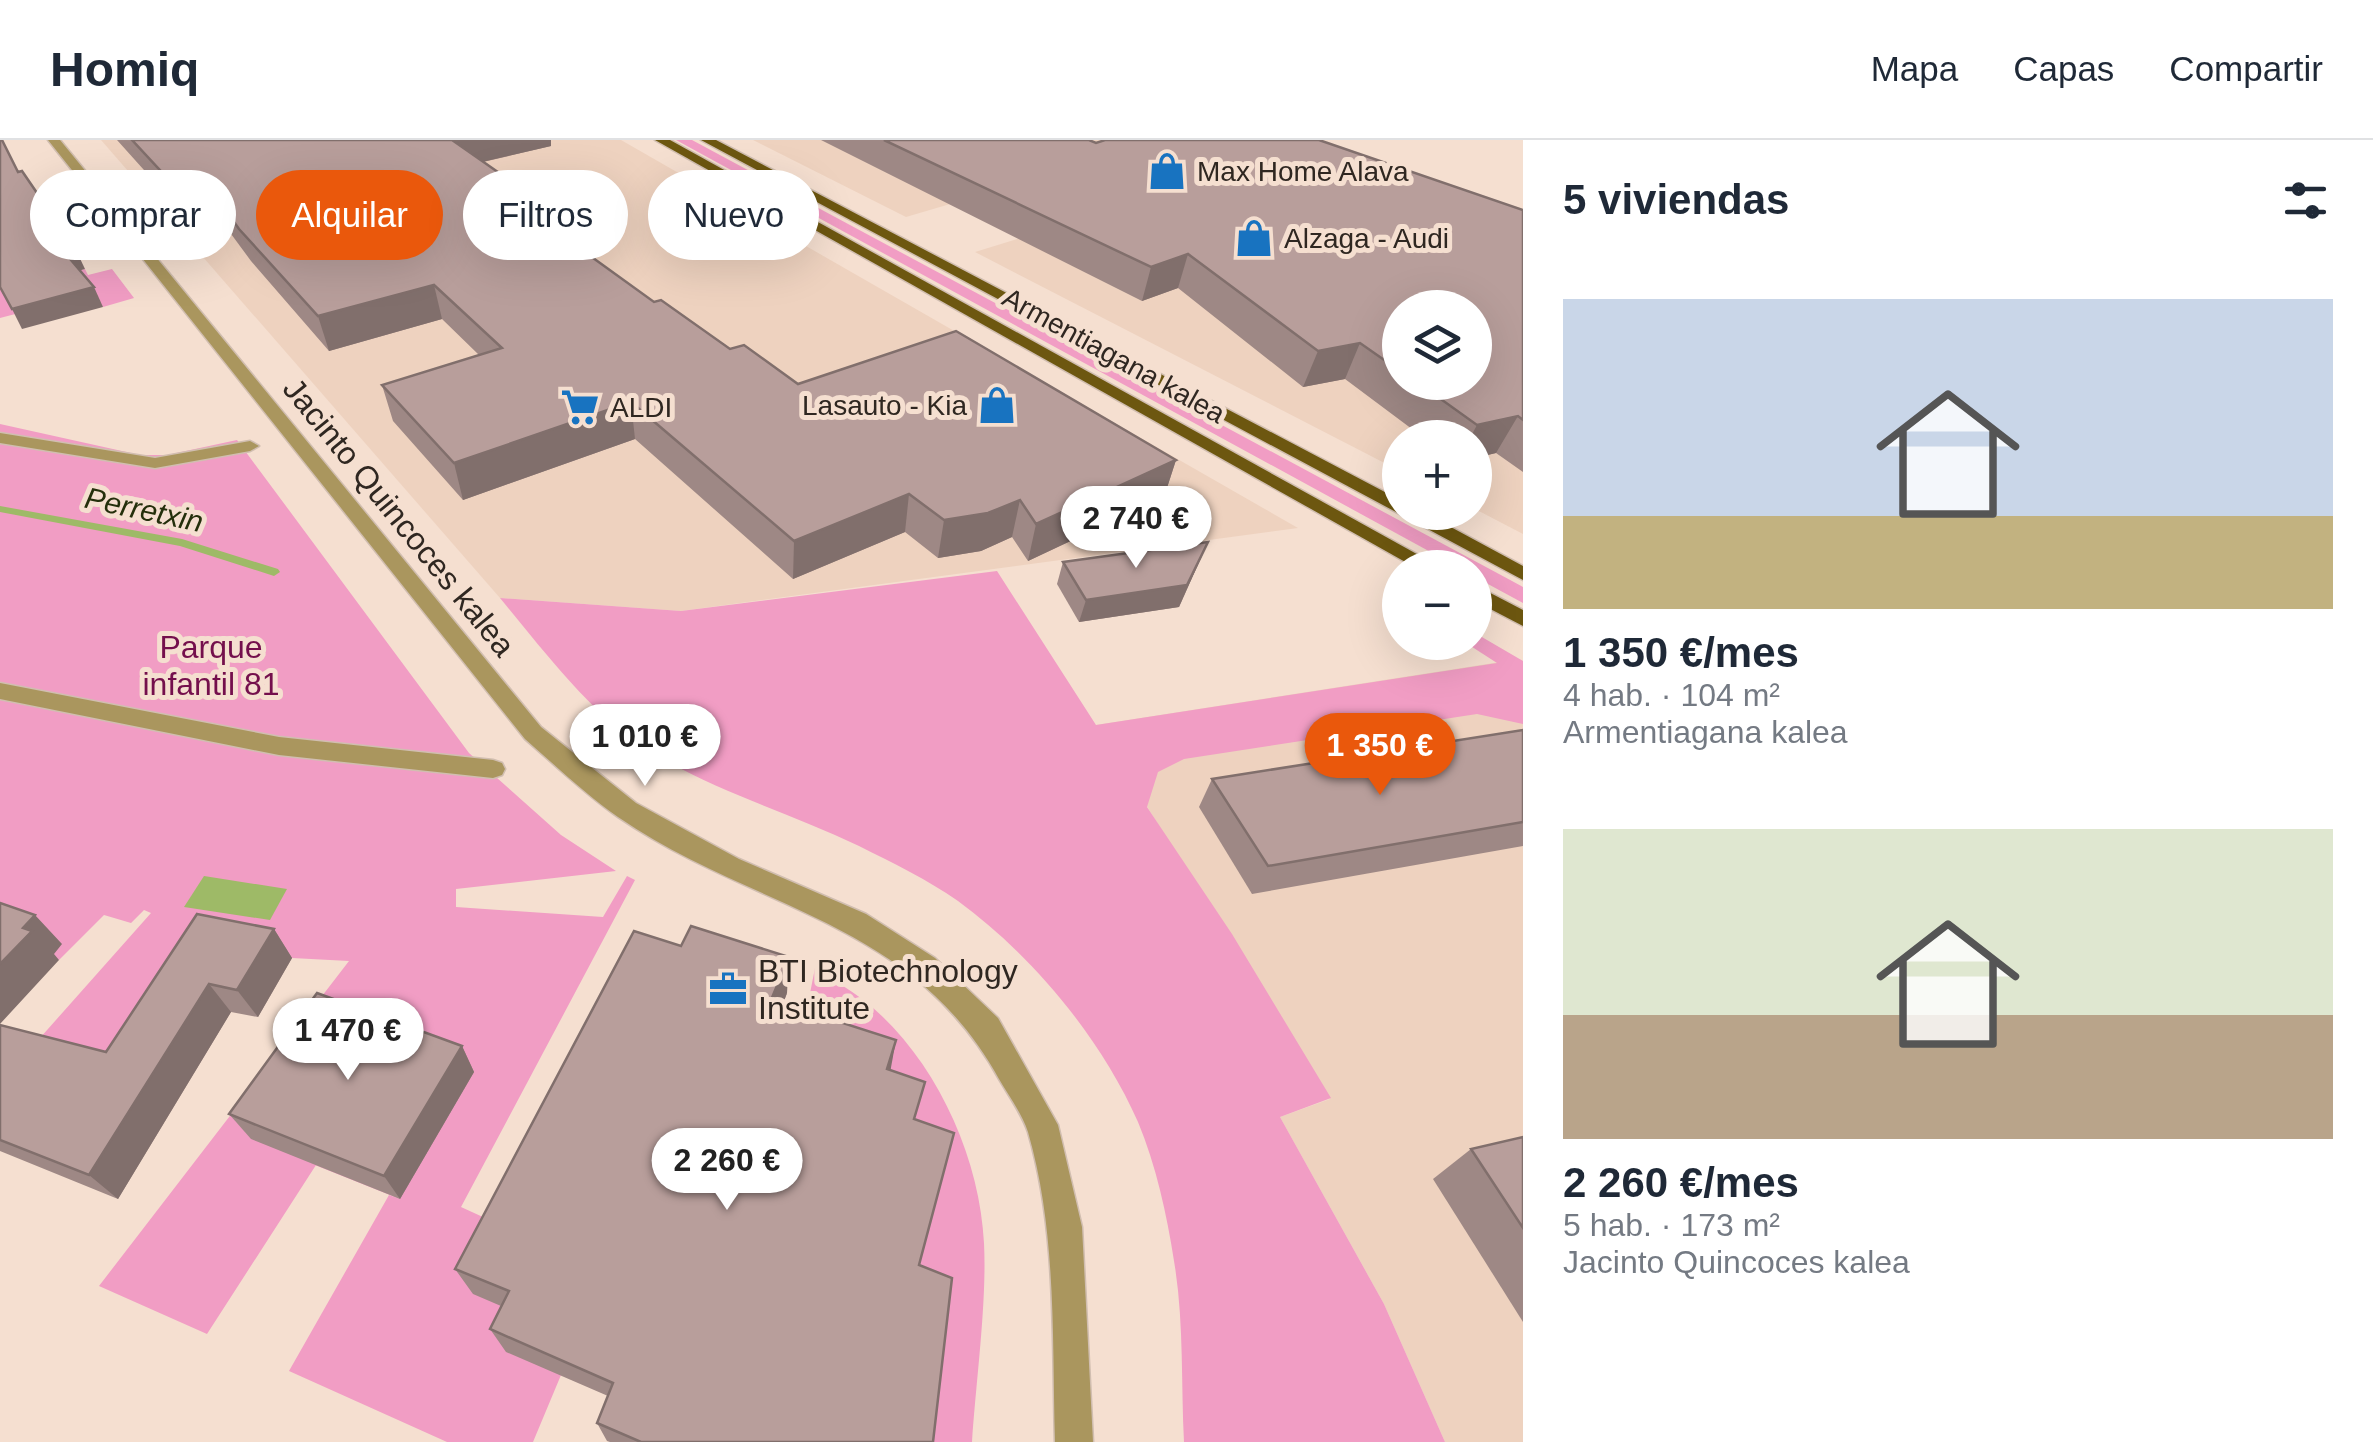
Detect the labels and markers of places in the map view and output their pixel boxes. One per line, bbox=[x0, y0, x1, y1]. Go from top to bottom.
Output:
shop icon: Max Home Alava bbox=[1146, 150, 1188, 192]
place label: Max Home Alava bbox=[1197, 156, 1409, 187]
shop icon: Alzaga - Audi bbox=[1233, 217, 1275, 259]
place label: Alzaga - Audi bbox=[1284, 223, 1449, 254]
shop icon: Lasauto - Kia bbox=[976, 384, 1018, 426]
supermarket icon: ALDI bbox=[559, 386, 601, 428]
place label: Lasauto - Kia bbox=[802, 390, 967, 421]
place label: ALDI bbox=[610, 392, 672, 423]
pin: 2 740 € bbox=[1044, 486, 1228, 571]
pin: 1 010 € bbox=[553, 704, 737, 789]
pin: 1 350 € bbox=[1288, 713, 1472, 798]
place label: BTI Biotechnology Institute bbox=[758, 953, 1018, 1026]
office icon: BTI Biotechnology Institute bbox=[707, 968, 749, 1010]
pin: 1 470 € bbox=[256, 998, 440, 1083]
pin: 2 260 € bbox=[635, 1128, 819, 1213]

